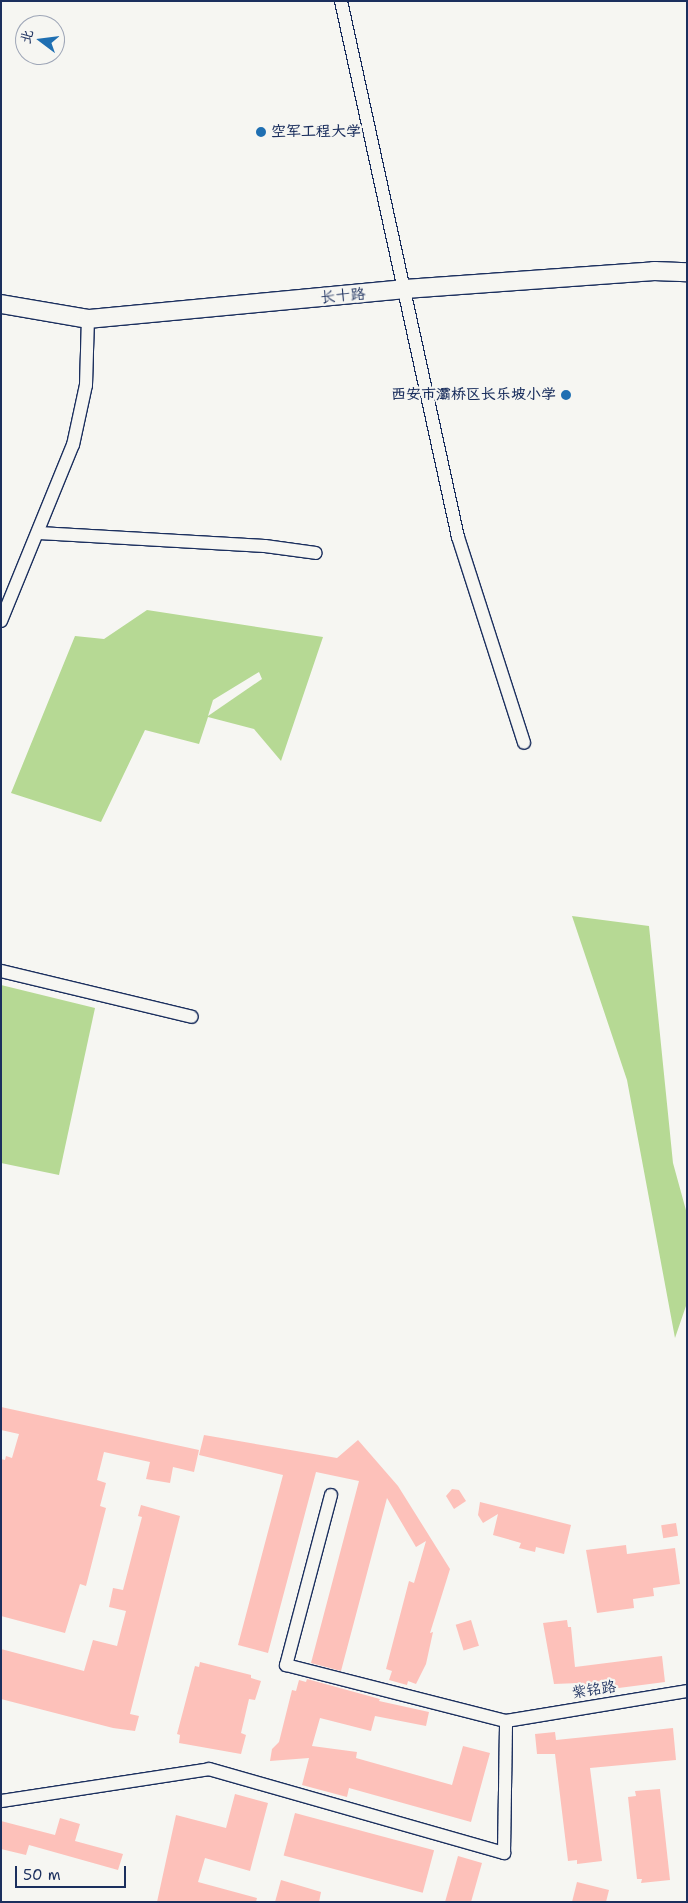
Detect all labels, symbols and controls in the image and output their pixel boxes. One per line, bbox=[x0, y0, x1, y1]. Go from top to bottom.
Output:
north arrow bbox=[15, 15, 65, 65]
text: 北 bbox=[16, 27, 37, 45]
place label: 空军工程大学 bbox=[271, 123, 361, 141]
marker: 空军工程大学 bbox=[255, 126, 267, 138]
street label: 长十路 bbox=[320, 285, 366, 307]
place label: 西安市灞桥区长乐坡小学 bbox=[391, 386, 556, 404]
marker: 西安市灞桥区长乐坡小学 bbox=[560, 389, 572, 401]
street label: 紫铭路 bbox=[570, 1678, 618, 1702]
scale bar bbox=[18, 1856, 129, 1888]
text: 50 m bbox=[23, 1865, 61, 1885]

